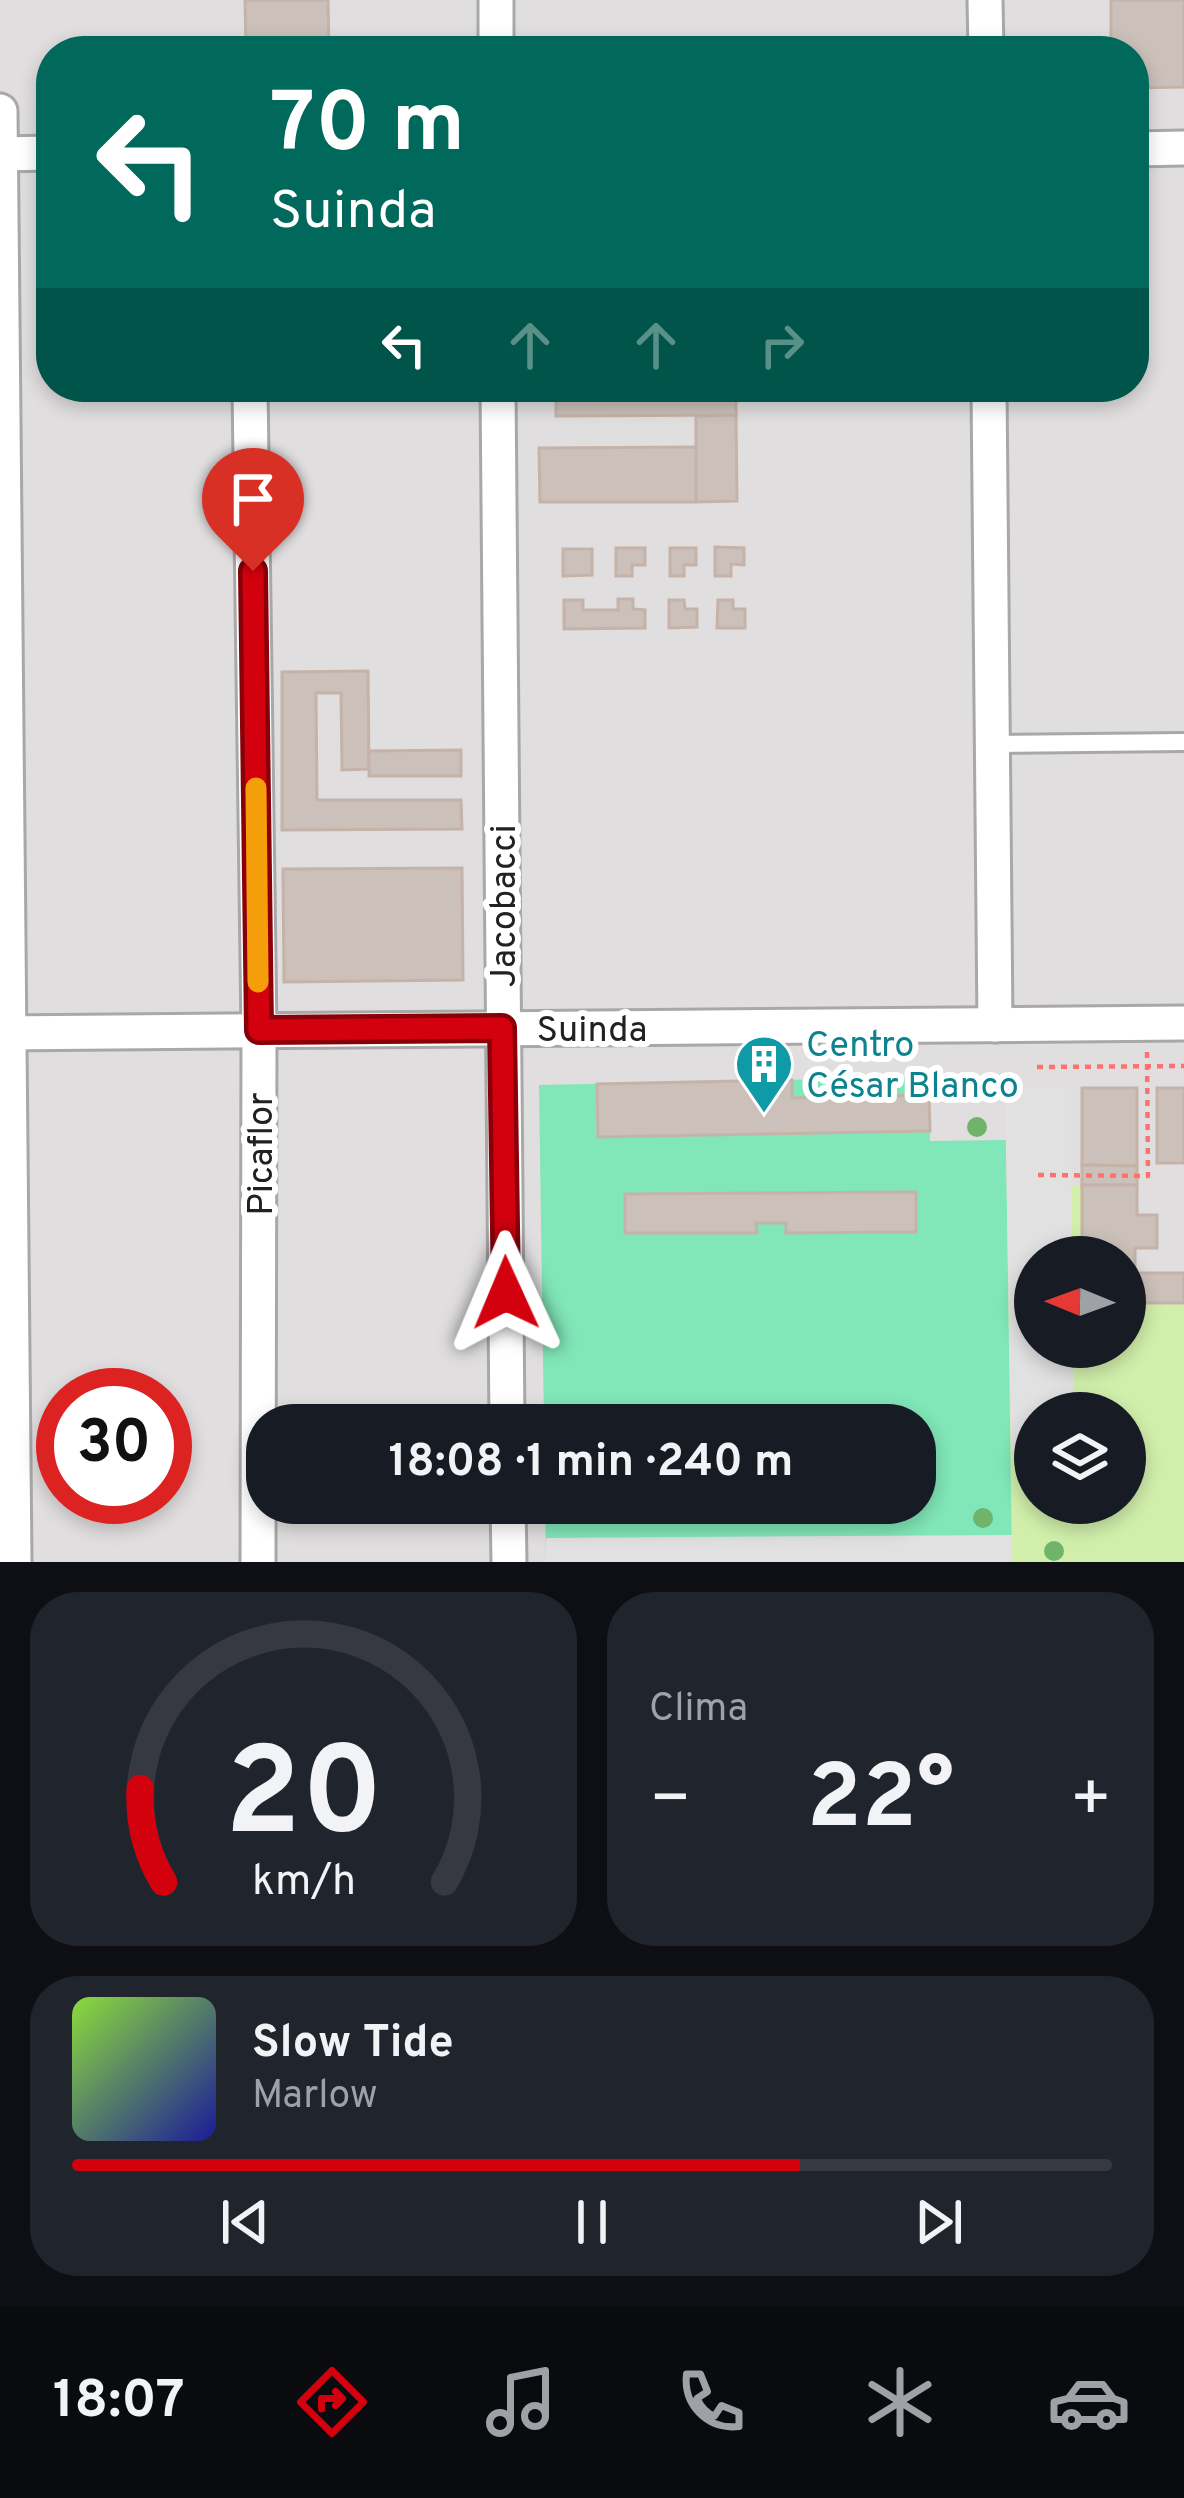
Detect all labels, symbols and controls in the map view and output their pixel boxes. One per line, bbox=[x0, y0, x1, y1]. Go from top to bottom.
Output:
text: 70 m bbox=[270, 75, 465, 181]
icon: left bbox=[72, 84, 228, 240]
text: Suinda bbox=[270, 179, 436, 248]
icon: left bbox=[371, 312, 437, 378]
icon: ahead bbox=[497, 312, 563, 378]
icon: ahead bbox=[623, 312, 689, 378]
icon: right bbox=[749, 312, 815, 378]
pin bbox=[202, 448, 304, 571]
icon: arrive bbox=[220, 466, 286, 532]
street label: Jacobacci bbox=[483, 824, 529, 988]
street label: Suinda bbox=[537, 1009, 647, 1055]
place label: Centro César Blanco bbox=[806, 1024, 1019, 1111]
building icon: Centro César Blanco bbox=[733, 1033, 795, 1115]
street label: Picaflor bbox=[240, 1092, 286, 1216]
position arrow bbox=[443, 1230, 569, 1356]
north arrow bbox=[1014, 1236, 1146, 1368]
map controls bbox=[1014, 1236, 1146, 1524]
speed limit sign: 30 bbox=[36, 1368, 192, 1524]
button: layers bbox=[1014, 1392, 1146, 1524]
text: 18:08 · 1 min · 240 m bbox=[389, 1435, 793, 1492]
text: Clima bbox=[649, 1686, 748, 1735]
text: 20 bbox=[224, 1721, 383, 1879]
text: 22° bbox=[807, 1746, 954, 1859]
text: − bbox=[649, 1761, 692, 1844]
text: + bbox=[1069, 1761, 1112, 1844]
text: km/h bbox=[251, 1856, 356, 1910]
text: Slow Tide bbox=[252, 2016, 454, 2073]
text: Marlow bbox=[252, 2073, 378, 2122]
icon: previous bbox=[212, 2189, 278, 2255]
icon: pause bbox=[559, 2189, 625, 2255]
icon: next bbox=[906, 2189, 972, 2255]
icon: directions bbox=[290, 2360, 374, 2444]
icon: music bbox=[479, 2360, 563, 2444]
icon: phone bbox=[669, 2360, 753, 2444]
icon: climate bbox=[858, 2360, 942, 2444]
icon: car bbox=[1047, 2360, 1131, 2444]
text: 18:07 bbox=[53, 2368, 185, 2437]

